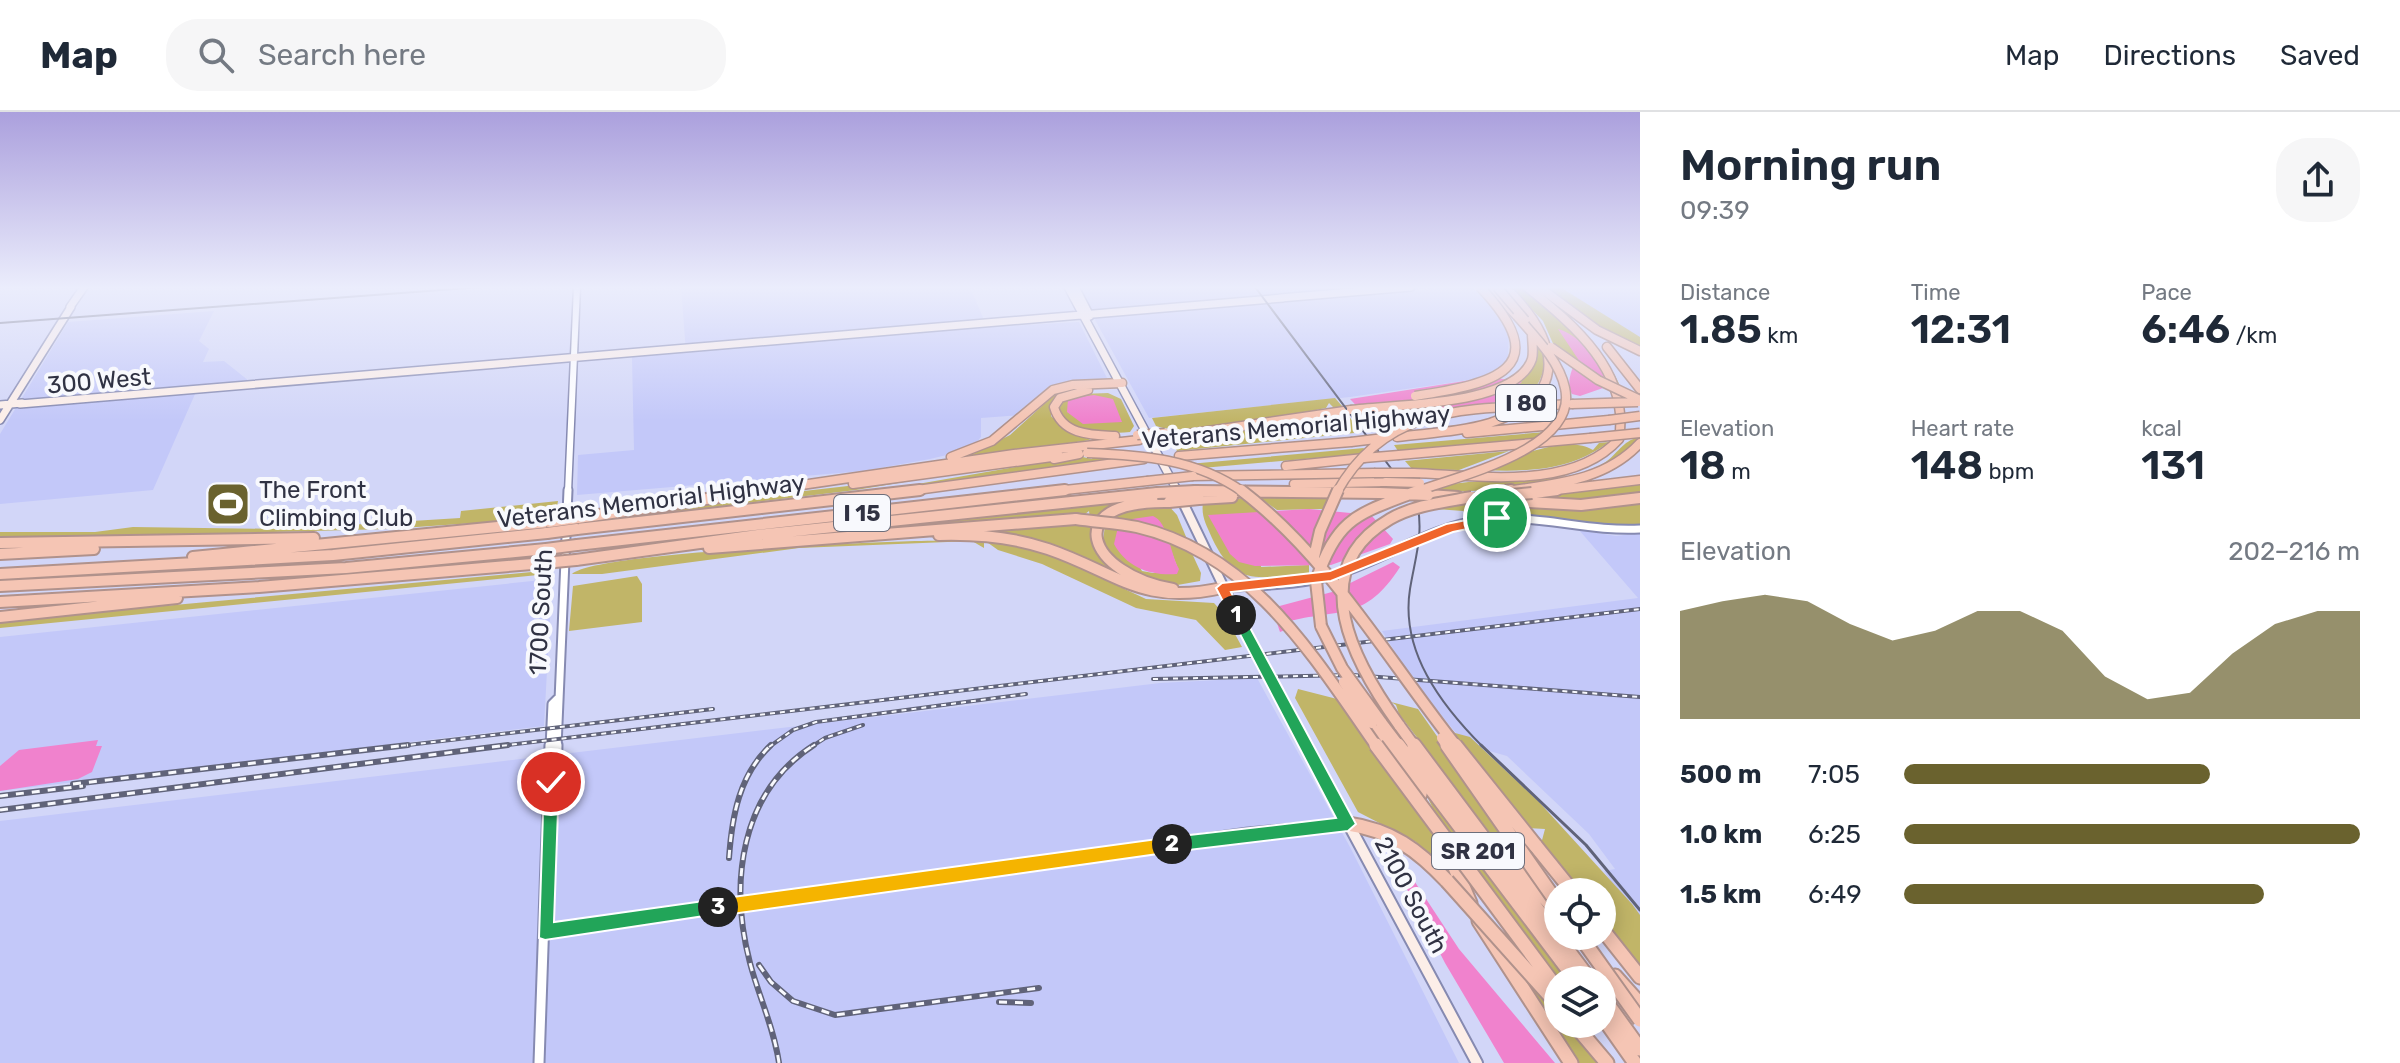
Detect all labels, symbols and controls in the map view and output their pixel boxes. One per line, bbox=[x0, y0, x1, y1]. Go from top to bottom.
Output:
search box bbox=[166, 19, 726, 91]
text: Map bbox=[40, 32, 118, 78]
icon: search bbox=[194, 33, 238, 77]
text: Search here bbox=[258, 37, 426, 73]
text: Map bbox=[2005, 39, 2059, 72]
text: Directions bbox=[2103, 39, 2236, 72]
text: Saved bbox=[2280, 39, 2360, 72]
button: share bbox=[2276, 138, 2360, 222]
text: Morning run bbox=[1680, 139, 1941, 191]
text: 09:39 bbox=[1680, 195, 1750, 226]
text: Distance bbox=[1680, 279, 1770, 306]
text: Time bbox=[1911, 279, 1961, 306]
text: Pace bbox=[2141, 279, 2192, 306]
text: 1.85 bbox=[1680, 306, 1762, 353]
text: 12:31 bbox=[1911, 306, 2011, 353]
text: 6:46 bbox=[2141, 306, 2230, 353]
text: km bbox=[1762, 322, 1798, 349]
text: /km bbox=[2230, 322, 2277, 349]
street label: 300 West bbox=[46, 363, 152, 399]
road number: I 80 bbox=[1496, 385, 1556, 421]
street label: Veterans Memorial Highway bbox=[1140, 400, 1452, 454]
text: Elevation bbox=[1680, 415, 1774, 442]
text: Heart rate bbox=[1911, 415, 2014, 442]
text: kcal bbox=[2141, 415, 2182, 442]
text: 18 bbox=[1680, 442, 1726, 489]
text: 148 bbox=[1911, 442, 1983, 489]
text: 131 bbox=[2141, 442, 2205, 489]
text: m bbox=[1726, 458, 1751, 485]
text: bpm bbox=[1983, 458, 2034, 485]
street label: Veterans Memorial Highway bbox=[496, 468, 806, 534]
place label: The Front Climbing Club bbox=[259, 476, 413, 532]
sports icon: The Front Climbing Club bbox=[204, 480, 252, 528]
pin bbox=[1463, 484, 1531, 552]
road number: I 15 bbox=[834, 495, 890, 531]
icon: arrive bbox=[1475, 496, 1519, 540]
text: Elevation bbox=[1680, 536, 1791, 567]
text: 202–216 m bbox=[2228, 536, 2360, 567]
street label: 1700 South bbox=[524, 548, 558, 676]
pin: 1 bbox=[1216, 595, 1256, 635]
text: 1 bbox=[1231, 601, 1241, 628]
pin bbox=[517, 748, 585, 816]
text: 500 m bbox=[1680, 759, 1762, 790]
text: 7:05 bbox=[1808, 759, 1860, 790]
icon: check bbox=[529, 760, 573, 804]
text: 1.0 km bbox=[1680, 819, 1762, 850]
text: 6:25 bbox=[1808, 819, 1861, 850]
pin: 2 bbox=[1152, 824, 1192, 864]
text: 2 bbox=[1165, 830, 1179, 857]
street label: 2100 South bbox=[1369, 832, 1453, 958]
road number: SR 201 bbox=[1432, 833, 1524, 869]
map controls bbox=[1544, 878, 1616, 1038]
button: locate bbox=[1544, 878, 1616, 950]
text: 1.5 km bbox=[1680, 879, 1762, 910]
text: 6:49 bbox=[1808, 879, 1862, 910]
pin: 3 bbox=[698, 887, 738, 927]
text: 3 bbox=[711, 893, 725, 920]
button: layers bbox=[1544, 966, 1616, 1038]

